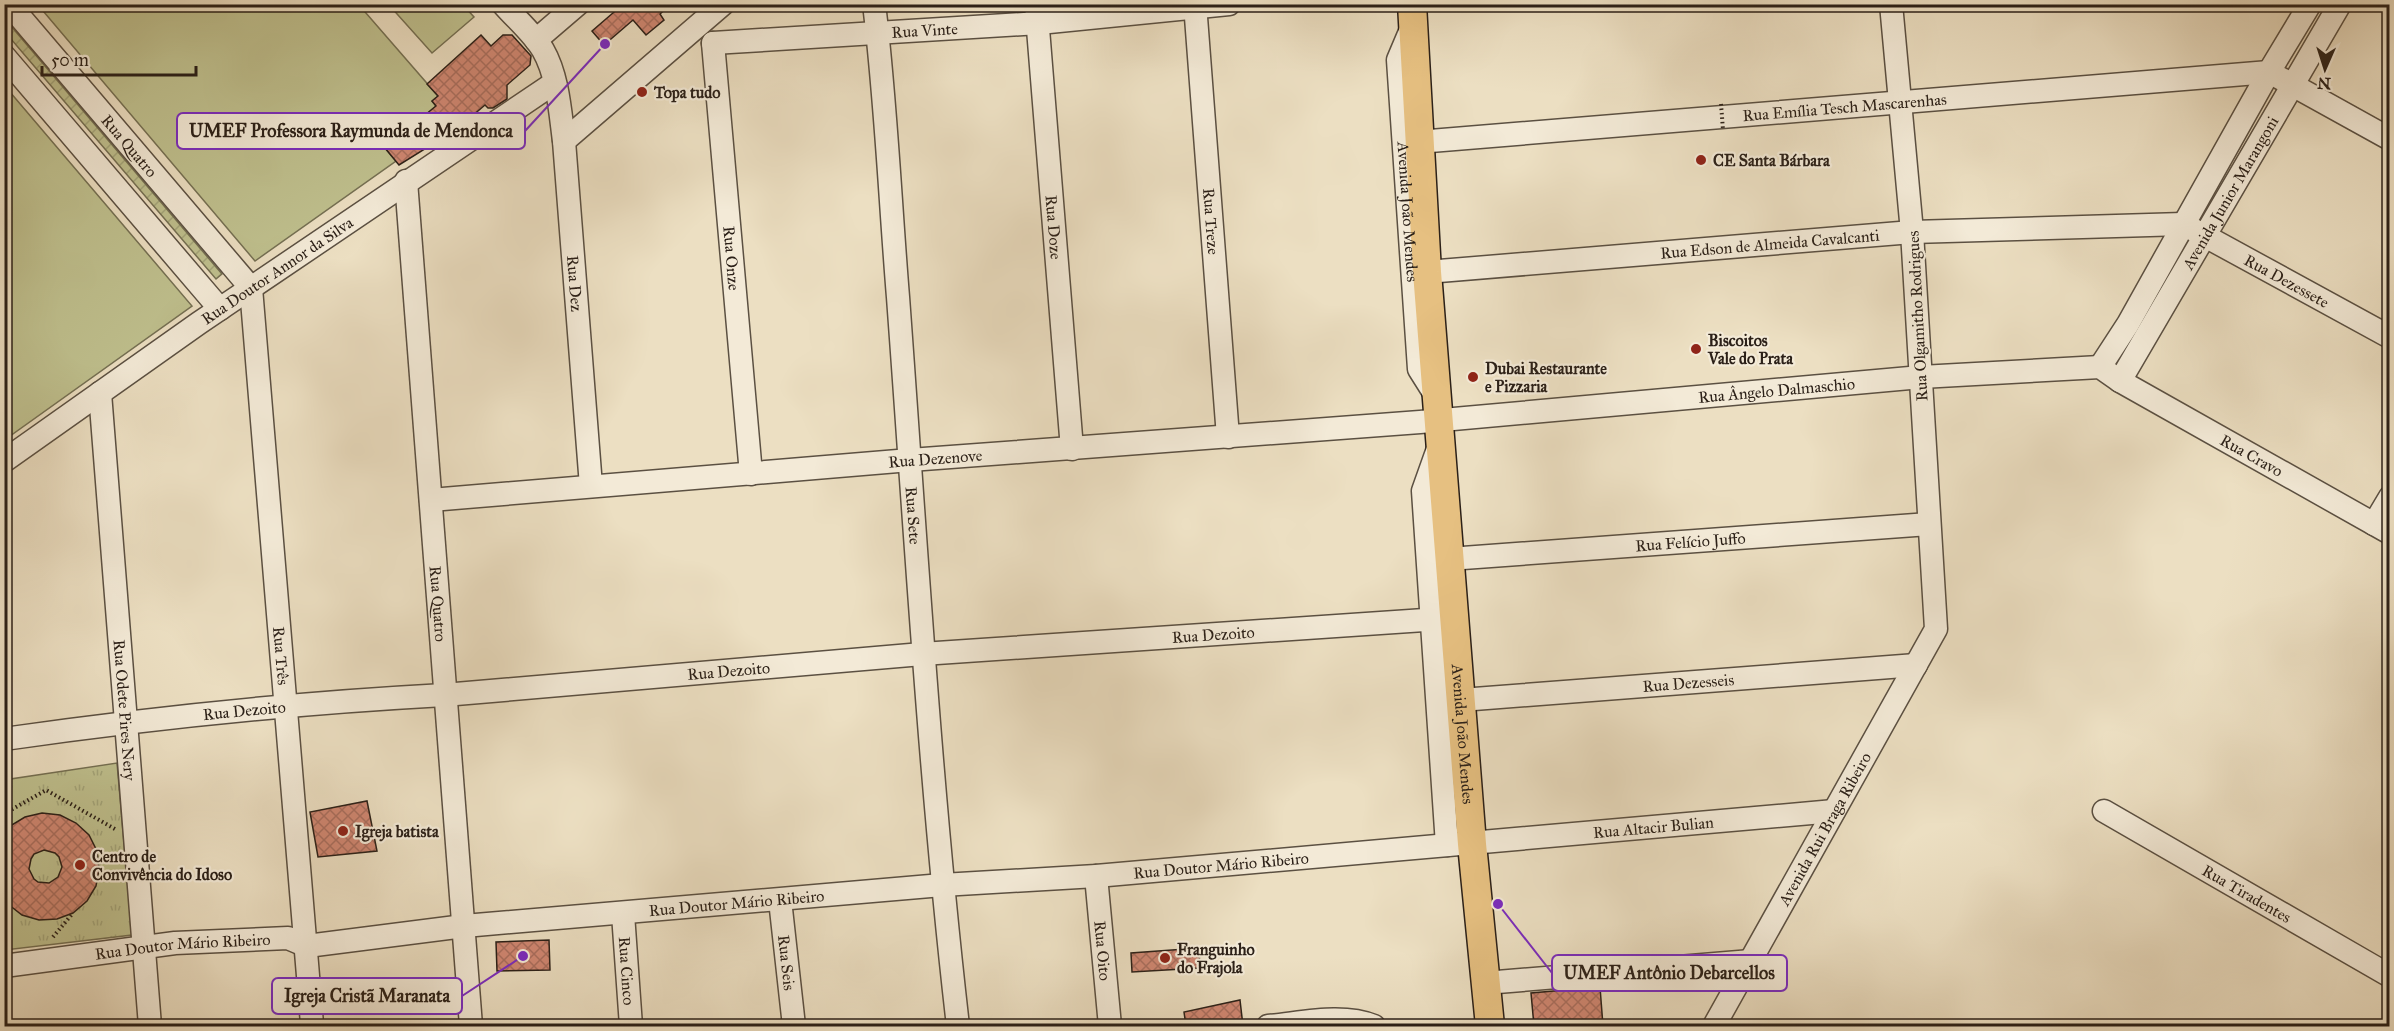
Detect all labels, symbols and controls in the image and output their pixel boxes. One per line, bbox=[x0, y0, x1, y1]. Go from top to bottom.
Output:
street label: Rua Vinte bbox=[891, 19, 959, 42]
scale bar bbox=[42, 39, 196, 77]
north arrow bbox=[2295, 39, 2355, 99]
text: 50 m bbox=[51, 49, 89, 71]
text: N bbox=[2317, 74, 2332, 93]
place label: Topa tudo bbox=[653, 83, 720, 103]
marker: Topa tudo bbox=[635, 85, 649, 99]
street label: Rua Emília Tesch Mascarenhas bbox=[1742, 90, 1948, 125]
street label: Rua Quatro bbox=[97, 111, 161, 181]
street label: Avenida Junior Marangoni bbox=[2178, 112, 2283, 274]
callout: UMEF Professora Raymunda de Mendonca bbox=[177, 113, 525, 149]
text: UMEF Professora Raymunda de Mendonca bbox=[189, 120, 513, 143]
street label: Avenida João Mendes bbox=[1394, 140, 1422, 283]
place label: CE Santa Bárbara bbox=[1713, 151, 1831, 170]
marker: CE Santa Bárbara bbox=[1694, 153, 1708, 167]
street label: Rua Treze bbox=[1199, 187, 1223, 256]
street label: Rua Doze bbox=[1041, 194, 1066, 261]
street label: Rua Doutor Annor da Silva bbox=[198, 213, 357, 329]
street label: Rua Onze bbox=[719, 225, 744, 292]
street label: Rua Edson de Almeida Cavalcanti bbox=[1660, 226, 1881, 263]
street label: Rua Olgamitho Rodrigues bbox=[1904, 230, 1932, 402]
street label: Rua Dezessete bbox=[2241, 250, 2333, 312]
street label: Rua Dez bbox=[563, 255, 586, 313]
place label: Biscoitos Vale do Prata bbox=[1707, 331, 1794, 368]
marker: Biscoitos Vale do Prata bbox=[1689, 342, 1703, 356]
place label: Dubai Restaurante e Pizzaria bbox=[1485, 359, 1607, 396]
marker: Dubai Restaurante e Pizzaria bbox=[1466, 370, 1480, 384]
street label: Rua Ângelo Dalmaschio bbox=[1697, 374, 1856, 407]
street label: Rua Cravo bbox=[2217, 430, 2286, 481]
street label: Rua Dezenove bbox=[888, 446, 983, 472]
street label: Rua Sete bbox=[902, 486, 925, 546]
street label: Rua Felício Juffo bbox=[1635, 528, 1746, 555]
street label: Rua Quatro bbox=[426, 565, 450, 643]
street label: Rua Dezoito bbox=[1171, 623, 1255, 647]
street label: Rua Três bbox=[269, 626, 293, 686]
street label: Rua Odete Pires Nery bbox=[110, 639, 140, 782]
street label: Rua Dezoito bbox=[687, 658, 771, 684]
street label: Avenida João Mendes bbox=[1448, 662, 1478, 805]
street label: Rua Dezesseis bbox=[1642, 670, 1735, 696]
street label: Rua Dezoito bbox=[202, 697, 286, 724]
street label: Avenida Rui Braga Ribeiro bbox=[1774, 749, 1875, 910]
street label: Rua Altacir Bulian bbox=[1592, 813, 1715, 842]
place label: Igreja batista bbox=[355, 822, 440, 842]
marker: Igreja batista bbox=[336, 824, 350, 838]
place label: Centro de Convivência do Idoso bbox=[92, 847, 232, 884]
street label: Rua Doutor Mário Ribeiro bbox=[1132, 848, 1310, 883]
marker: Centro de Convivência do Idoso bbox=[73, 858, 87, 872]
street label: Rua Tiradentes bbox=[2199, 861, 2295, 927]
street label: Rua Doutor Mário Ribeiro bbox=[648, 886, 825, 920]
street label: Rua Oito bbox=[1090, 920, 1115, 982]
street label: Rua Doutor Mário Ribeiro bbox=[94, 930, 271, 964]
street label: Rua Seis bbox=[774, 934, 799, 992]
street label: Rua Cinco bbox=[615, 936, 638, 1006]
place label: Franguinho do Frajola bbox=[1177, 940, 1255, 978]
marker: Franguinho do Frajola bbox=[1158, 951, 1172, 965]
callout: UMEF Antônio Debarcellos bbox=[1552, 955, 1787, 991]
text: UMEF Antônio Debarcellos bbox=[1563, 962, 1775, 984]
callout: Igreja Cristã Maranata bbox=[272, 978, 462, 1014]
text: Igreja Cristã Maranata bbox=[284, 985, 450, 1008]

